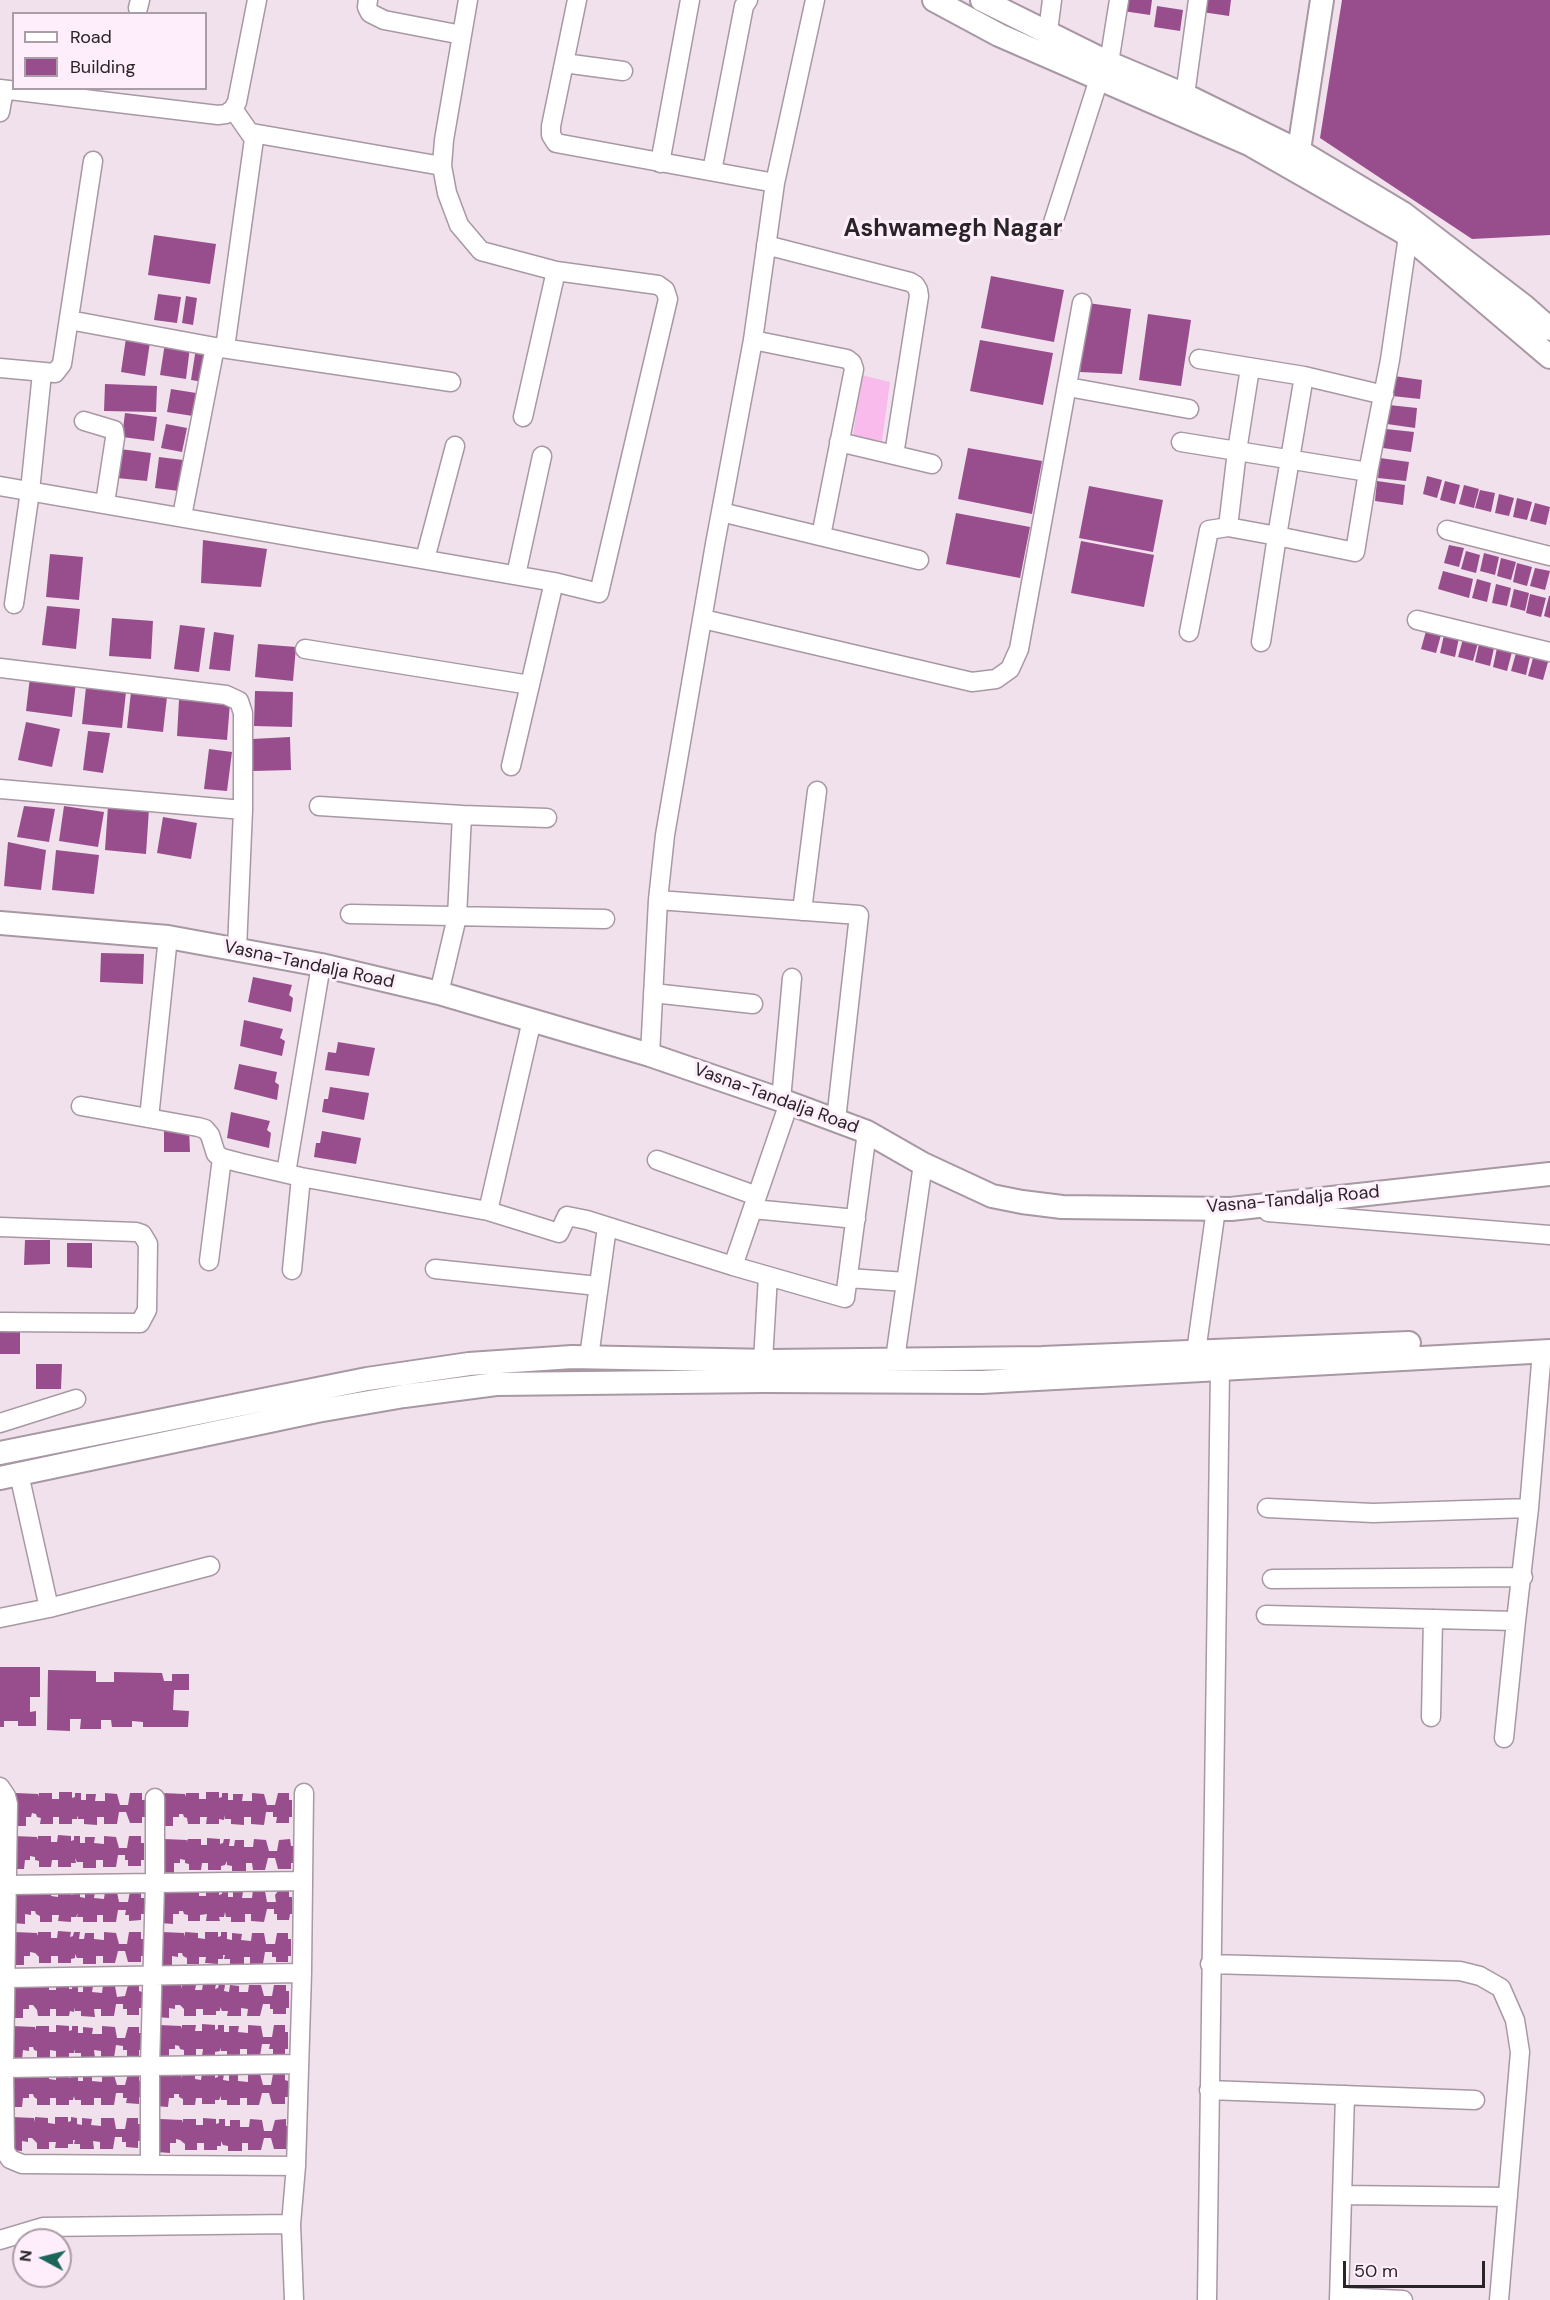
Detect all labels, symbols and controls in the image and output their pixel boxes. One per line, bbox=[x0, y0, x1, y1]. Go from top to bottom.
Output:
legend bbox=[12, 12, 207, 90]
text: Road bbox=[70, 25, 112, 49]
text: Building bbox=[70, 55, 135, 79]
district label: Ashwamegh Nagar bbox=[844, 216, 1062, 244]
street label: Vasna-Tandalja Road bbox=[222, 936, 396, 994]
street label: Vasna-Tandalja Road bbox=[691, 1059, 861, 1139]
street label: Vasna-Tandalja Road bbox=[1206, 1182, 1380, 1218]
north arrow bbox=[12, 2228, 72, 2288]
text: N bbox=[14, 2249, 37, 2263]
scale bar bbox=[1346, 2249, 1488, 2287]
text: 50 m bbox=[1354, 2259, 1398, 2283]

